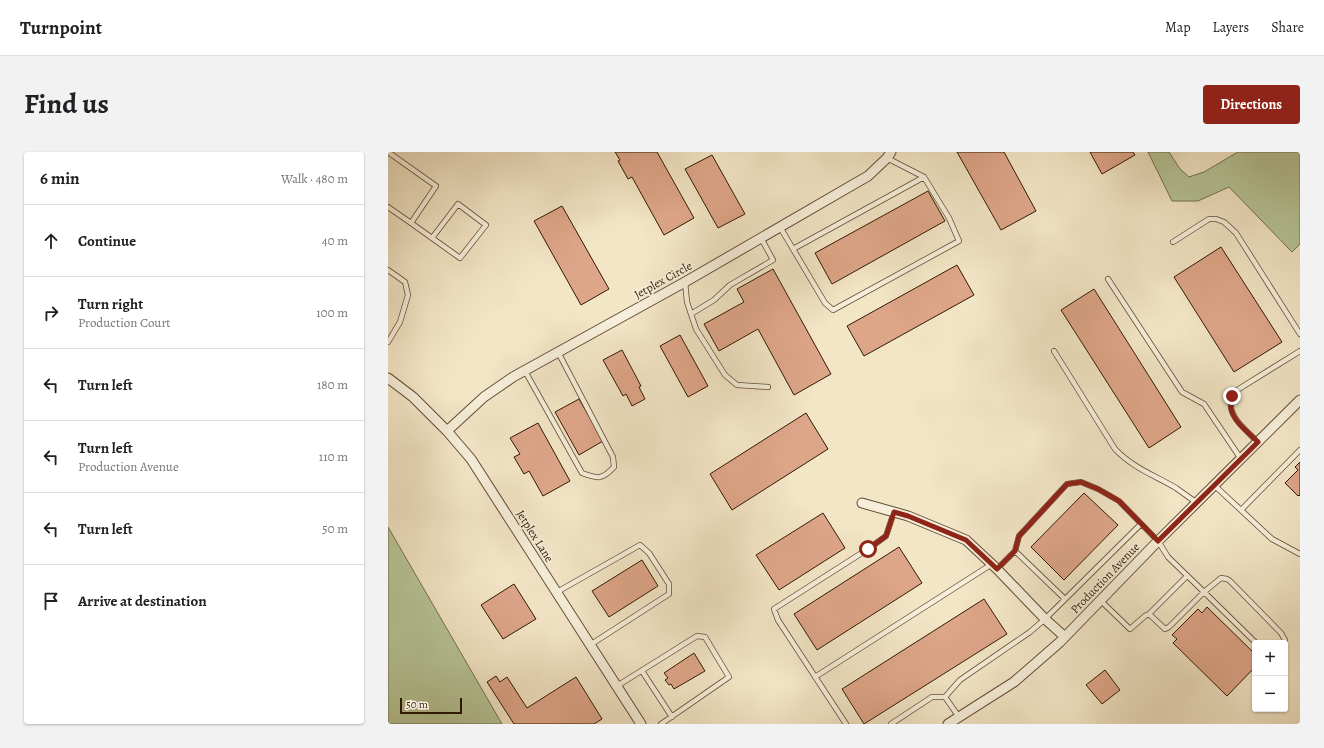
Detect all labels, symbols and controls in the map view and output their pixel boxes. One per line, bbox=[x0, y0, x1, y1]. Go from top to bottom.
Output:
text: Turnpoint bbox=[20, 15, 102, 41]
text: Map bbox=[1165, 18, 1191, 37]
text: Layers bbox=[1213, 18, 1249, 37]
text: Share bbox=[1271, 18, 1304, 37]
text: Find us bbox=[24, 85, 109, 123]
button: Directions bbox=[1203, 85, 1300, 124]
text: 6 min bbox=[40, 167, 80, 190]
text: Walk · 480 m bbox=[281, 170, 348, 187]
icon: ahead bbox=[40, 230, 62, 252]
text: Continue bbox=[78, 231, 136, 251]
text: 40 m bbox=[322, 232, 348, 249]
street label: Jetplex Circle bbox=[631, 258, 695, 302]
text: Turn right bbox=[78, 294, 143, 314]
icon: right bbox=[40, 302, 62, 324]
text: 100 m bbox=[316, 304, 348, 321]
text: Production Court bbox=[78, 314, 171, 331]
icon: left bbox=[40, 374, 62, 396]
text: Turn left bbox=[78, 375, 133, 395]
text: 180 m bbox=[317, 376, 348, 393]
route end bbox=[1223, 387, 1241, 405]
text: Turn left bbox=[78, 438, 133, 458]
icon: left bbox=[40, 446, 62, 468]
text: 110 m bbox=[319, 448, 348, 465]
text: Production Avenue bbox=[78, 458, 179, 475]
street label: Jetplex Lane bbox=[513, 507, 557, 565]
icon: left bbox=[40, 518, 62, 540]
text: Turn left bbox=[78, 519, 133, 539]
text: 50 m bbox=[322, 520, 348, 537]
street label: Production Avenue bbox=[1067, 539, 1143, 617]
route start bbox=[859, 540, 877, 558]
icon: arrive bbox=[40, 590, 62, 612]
text: Arrive at destination bbox=[78, 591, 207, 611]
map controls bbox=[1252, 640, 1288, 712]
button: + bbox=[1252, 640, 1288, 676]
button: − bbox=[1252, 676, 1288, 712]
scale bar bbox=[400, 696, 462, 715]
text: 50 m bbox=[406, 697, 428, 712]

